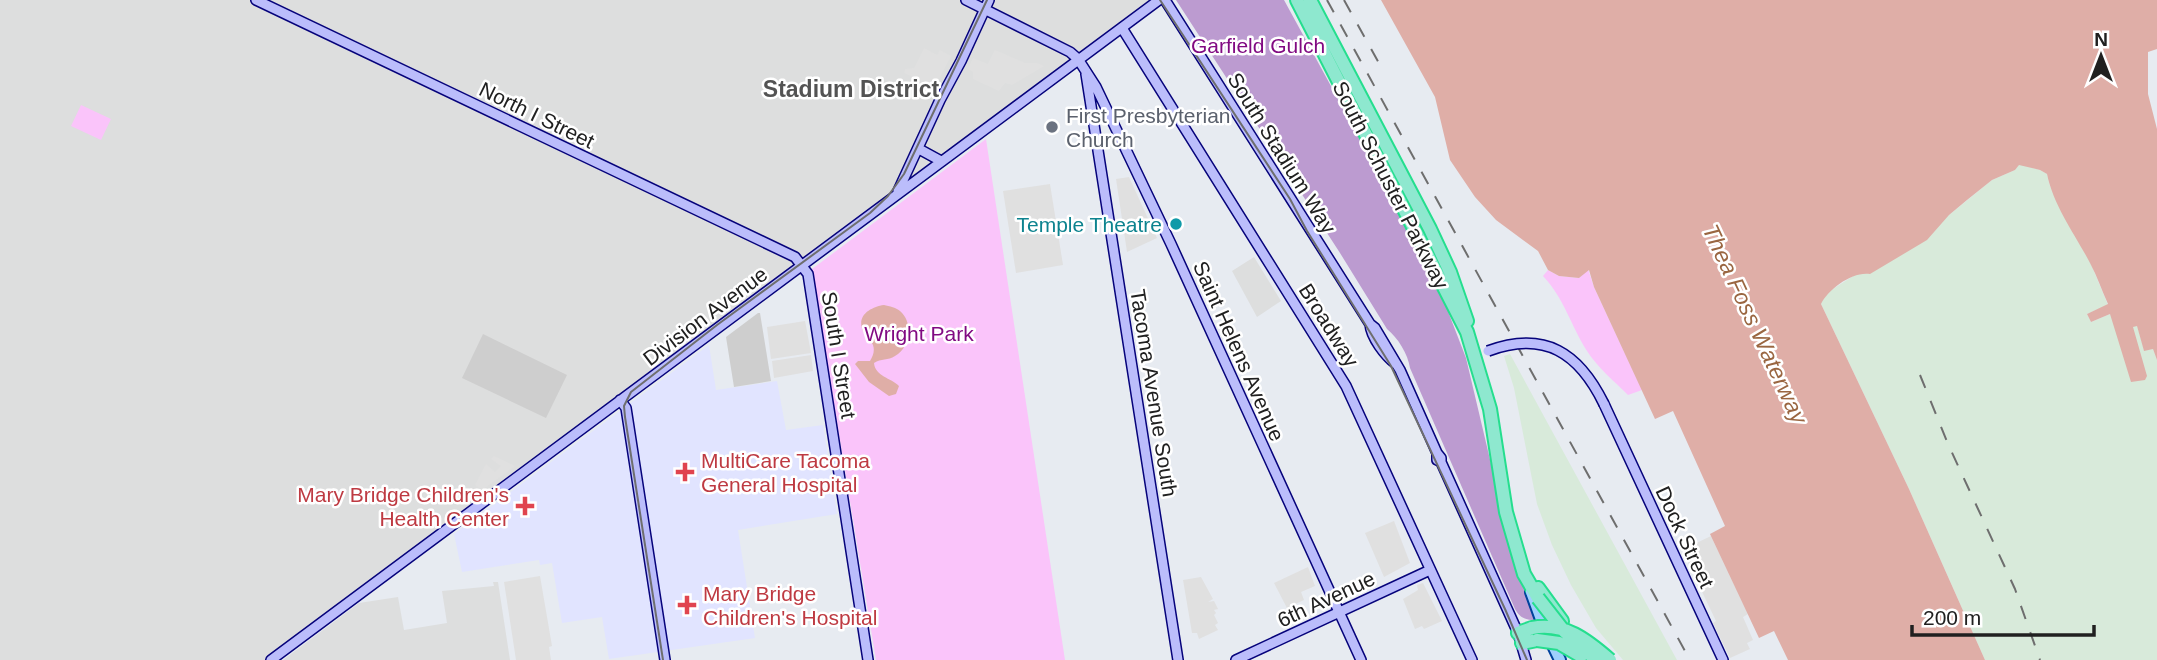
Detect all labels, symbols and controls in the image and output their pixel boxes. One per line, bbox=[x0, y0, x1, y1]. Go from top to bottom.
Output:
north arrow bbox=[2066, 21, 2136, 91]
text: N bbox=[2094, 29, 2108, 50]
park label: Garfield Gulch bbox=[1191, 34, 1325, 57]
street label: South Stadium Way bbox=[1223, 69, 1341, 238]
district label: Stadium District bbox=[763, 76, 940, 102]
street label: North I Street bbox=[476, 77, 598, 153]
street label: South Schuster Parkway bbox=[1329, 77, 1454, 293]
place label: First Presbyterian Church bbox=[1066, 104, 1231, 151]
marker: First Presbyterian Church bbox=[1044, 119, 1060, 135]
place label: Temple Theatre bbox=[1016, 213, 1162, 236]
marker: Temple Theatre bbox=[1168, 216, 1184, 232]
water label: Thea Foss Waterway bbox=[1697, 220, 1813, 429]
street label: Saint Helens Avenue bbox=[1189, 257, 1289, 445]
street label: Division Avenue bbox=[639, 262, 771, 370]
street label: Broadway bbox=[1295, 279, 1364, 371]
street label: Tacoma Avenue South bbox=[1126, 288, 1182, 498]
street label: South I Street bbox=[818, 290, 860, 420]
park label: Wright Park bbox=[864, 322, 974, 345]
place label: MultiCare Tacoma General Hospital bbox=[701, 449, 870, 496]
marker: MultiCare Tacoma General Hospital bbox=[675, 462, 695, 482]
street label: Dock Street bbox=[1651, 482, 1719, 592]
place label: Mary Bridge Children's Health Center bbox=[297, 483, 509, 530]
marker: Mary Bridge Children's Health Center bbox=[515, 496, 535, 516]
street label: 6th Avenue bbox=[1274, 566, 1378, 632]
place label: Mary Bridge Children's Hospital bbox=[703, 582, 877, 629]
scale bar bbox=[1912, 594, 2094, 638]
marker: Mary Bridge Children's Hospital bbox=[677, 595, 697, 615]
text: 200 m bbox=[1923, 606, 1981, 629]

